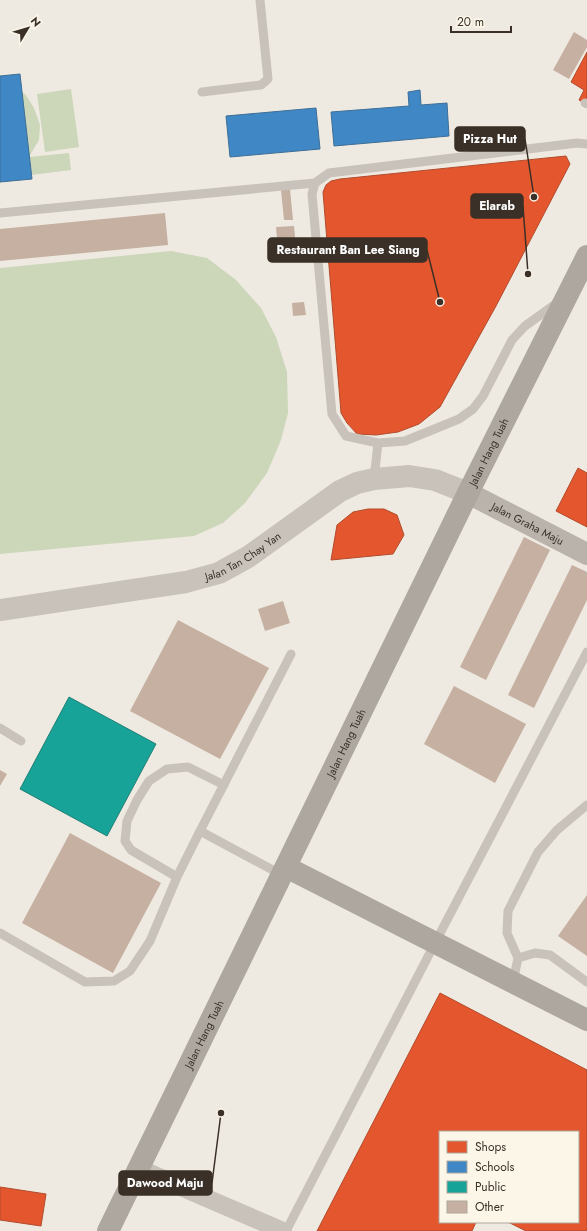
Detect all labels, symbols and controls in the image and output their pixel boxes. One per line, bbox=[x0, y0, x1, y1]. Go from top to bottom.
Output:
north arrow bbox=[8, 8, 48, 48]
scale bar bbox=[451, 8, 511, 34]
text: N bbox=[27, 13, 45, 30]
text: 20 m bbox=[457, 13, 484, 31]
callout: Pizza Hut bbox=[455, 127, 525, 151]
text: Pizza Hut bbox=[463, 130, 517, 148]
callout: Elarab bbox=[471, 194, 523, 218]
text: Elarab bbox=[479, 197, 515, 215]
callout: Restaurant Ban Lee Siang bbox=[268, 238, 427, 262]
text: Restaurant Ban Lee Siang bbox=[276, 241, 420, 259]
street label: Jalan Hang Tuah bbox=[464, 415, 512, 491]
street label: Jalan Graha Maju bbox=[487, 497, 567, 549]
street label: Jalan Tan Chay Yan bbox=[201, 528, 284, 585]
street label: Jalan Hang Tuah bbox=[322, 706, 370, 782]
street label: Jalan Hang Tuah bbox=[180, 997, 228, 1073]
legend bbox=[439, 1131, 579, 1223]
text: Shops bbox=[475, 1138, 506, 1156]
text: Schools bbox=[475, 1158, 514, 1176]
callout: Dawood Maju bbox=[119, 1171, 212, 1195]
text: Dawood Maju bbox=[127, 1174, 203, 1192]
text: Public bbox=[475, 1178, 506, 1196]
text: Other bbox=[475, 1198, 505, 1216]

